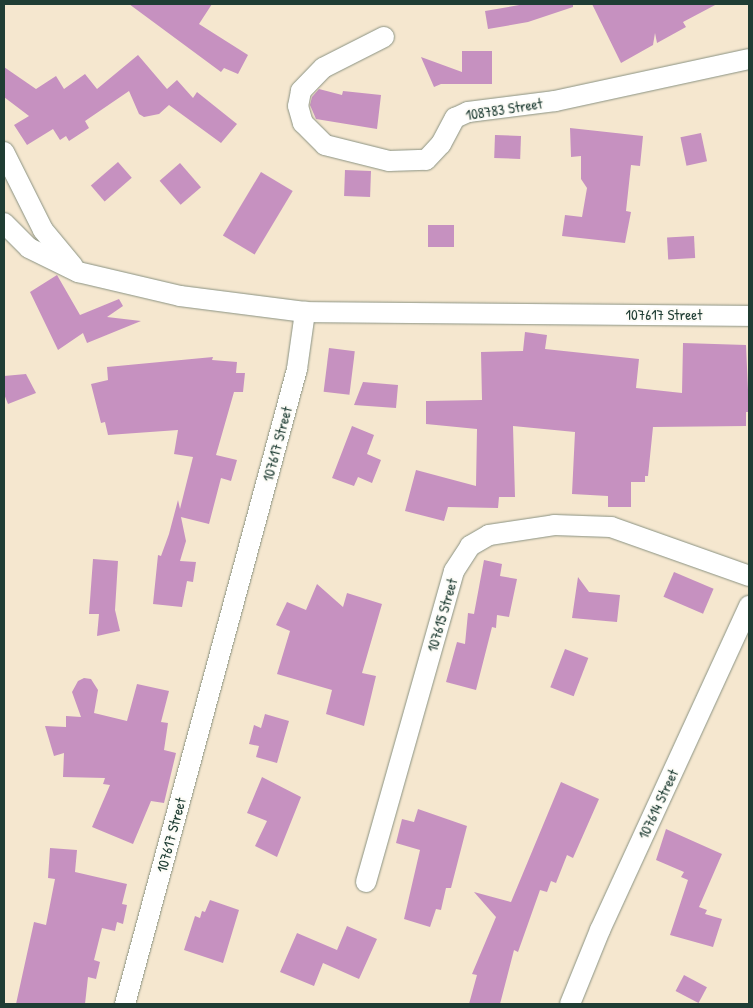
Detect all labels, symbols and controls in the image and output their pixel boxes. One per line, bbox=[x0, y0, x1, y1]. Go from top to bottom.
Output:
street label: 108783 Street bbox=[464, 94, 544, 124]
street label: 107617 Street bbox=[626, 306, 702, 324]
street label: 107617 Street bbox=[258, 405, 296, 483]
street label: 107615 Street bbox=[423, 576, 461, 654]
street label: 107614 Street bbox=[634, 766, 682, 842]
street label: 107617 Street bbox=[152, 796, 190, 874]

